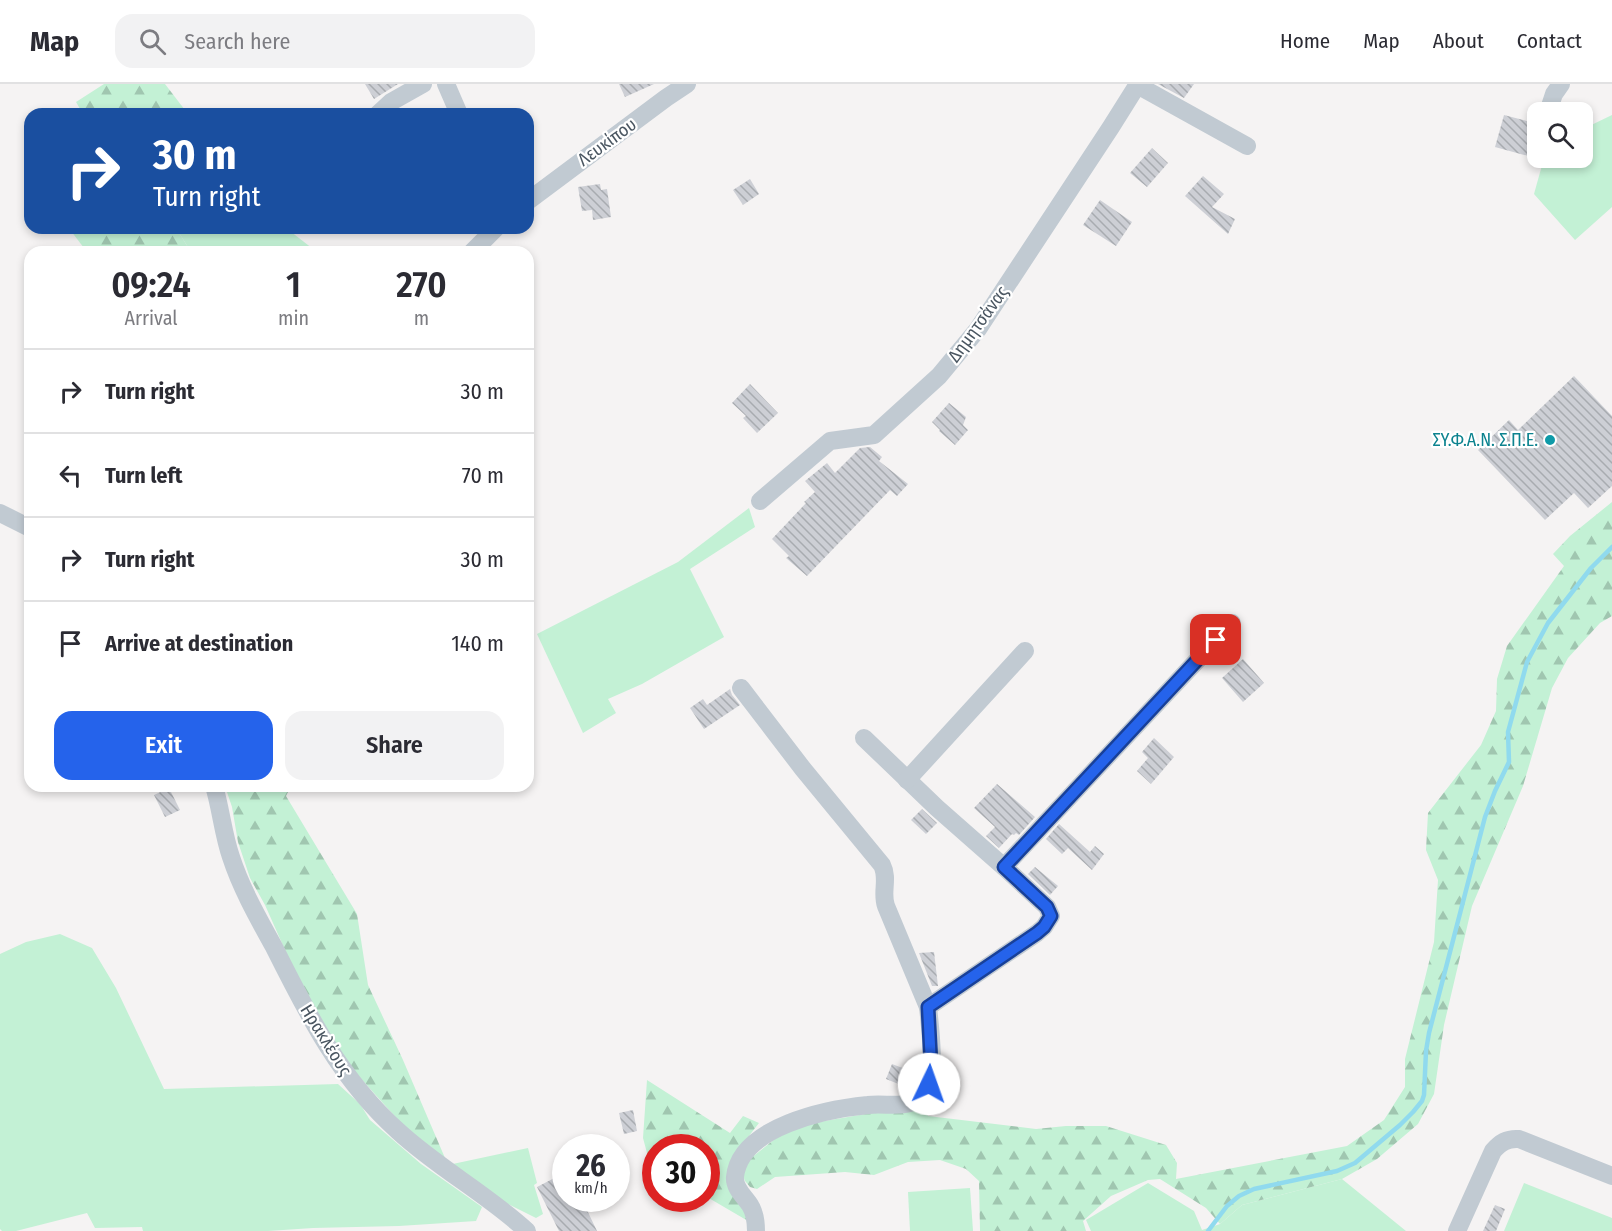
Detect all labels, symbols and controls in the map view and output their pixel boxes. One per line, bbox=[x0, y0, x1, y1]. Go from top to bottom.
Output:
search box bbox=[115, 14, 535, 68]
text: Map bbox=[30, 25, 79, 58]
icon: search bbox=[136, 25, 169, 58]
text: Search here bbox=[184, 28, 290, 55]
text: Home bbox=[1280, 28, 1330, 54]
text: Map bbox=[1363, 28, 1400, 54]
text: About bbox=[1433, 28, 1484, 54]
text: Contact bbox=[1517, 28, 1582, 54]
map controls bbox=[1527, 102, 1593, 168]
button: search bbox=[1527, 102, 1593, 168]
street label: Λευκίπου bbox=[573, 113, 641, 171]
text: 30 m bbox=[153, 130, 237, 180]
icon: right bbox=[54, 132, 132, 210]
text: Turn right bbox=[153, 181, 261, 213]
text: 09:24 bbox=[111, 263, 191, 307]
text: 1 bbox=[286, 263, 301, 307]
text: 270 bbox=[396, 263, 447, 307]
street label: Δημητσάνας bbox=[943, 281, 1013, 367]
text: Arrival bbox=[125, 306, 178, 330]
text: min bbox=[278, 306, 309, 330]
text: m bbox=[414, 306, 429, 330]
icon: right bbox=[54, 375, 87, 408]
text: Turn right bbox=[105, 378, 194, 405]
text: 30 m bbox=[461, 378, 504, 405]
place label: ΣΥ.Φ.Α.Ν. Σ.Π.Ε. bbox=[1432, 429, 1538, 451]
marker: ΣΥ.Φ.Α.Ν. Σ.Π.Ε. bbox=[1543, 433, 1557, 447]
icon: left bbox=[54, 459, 87, 492]
text: Turn left bbox=[105, 462, 183, 489]
text: 70 m bbox=[462, 462, 504, 489]
icon: right bbox=[54, 543, 87, 576]
text: Turn right bbox=[105, 546, 194, 573]
text: 30 m bbox=[461, 546, 504, 573]
pin bbox=[1190, 614, 1241, 665]
icon: arrive bbox=[1199, 623, 1232, 656]
icon: arrive bbox=[54, 627, 87, 660]
text: Arrive at destination bbox=[105, 630, 293, 657]
text: 140 m bbox=[451, 630, 504, 657]
button: Exit bbox=[54, 711, 273, 780]
button: Share bbox=[285, 711, 504, 780]
street label: Ηρακλέους bbox=[295, 1000, 357, 1080]
position arrow bbox=[897, 1052, 961, 1116]
speed limit sign: 30 bbox=[642, 1134, 720, 1212]
text: 26 bbox=[576, 1148, 606, 1184]
text: km/h bbox=[574, 1179, 608, 1197]

